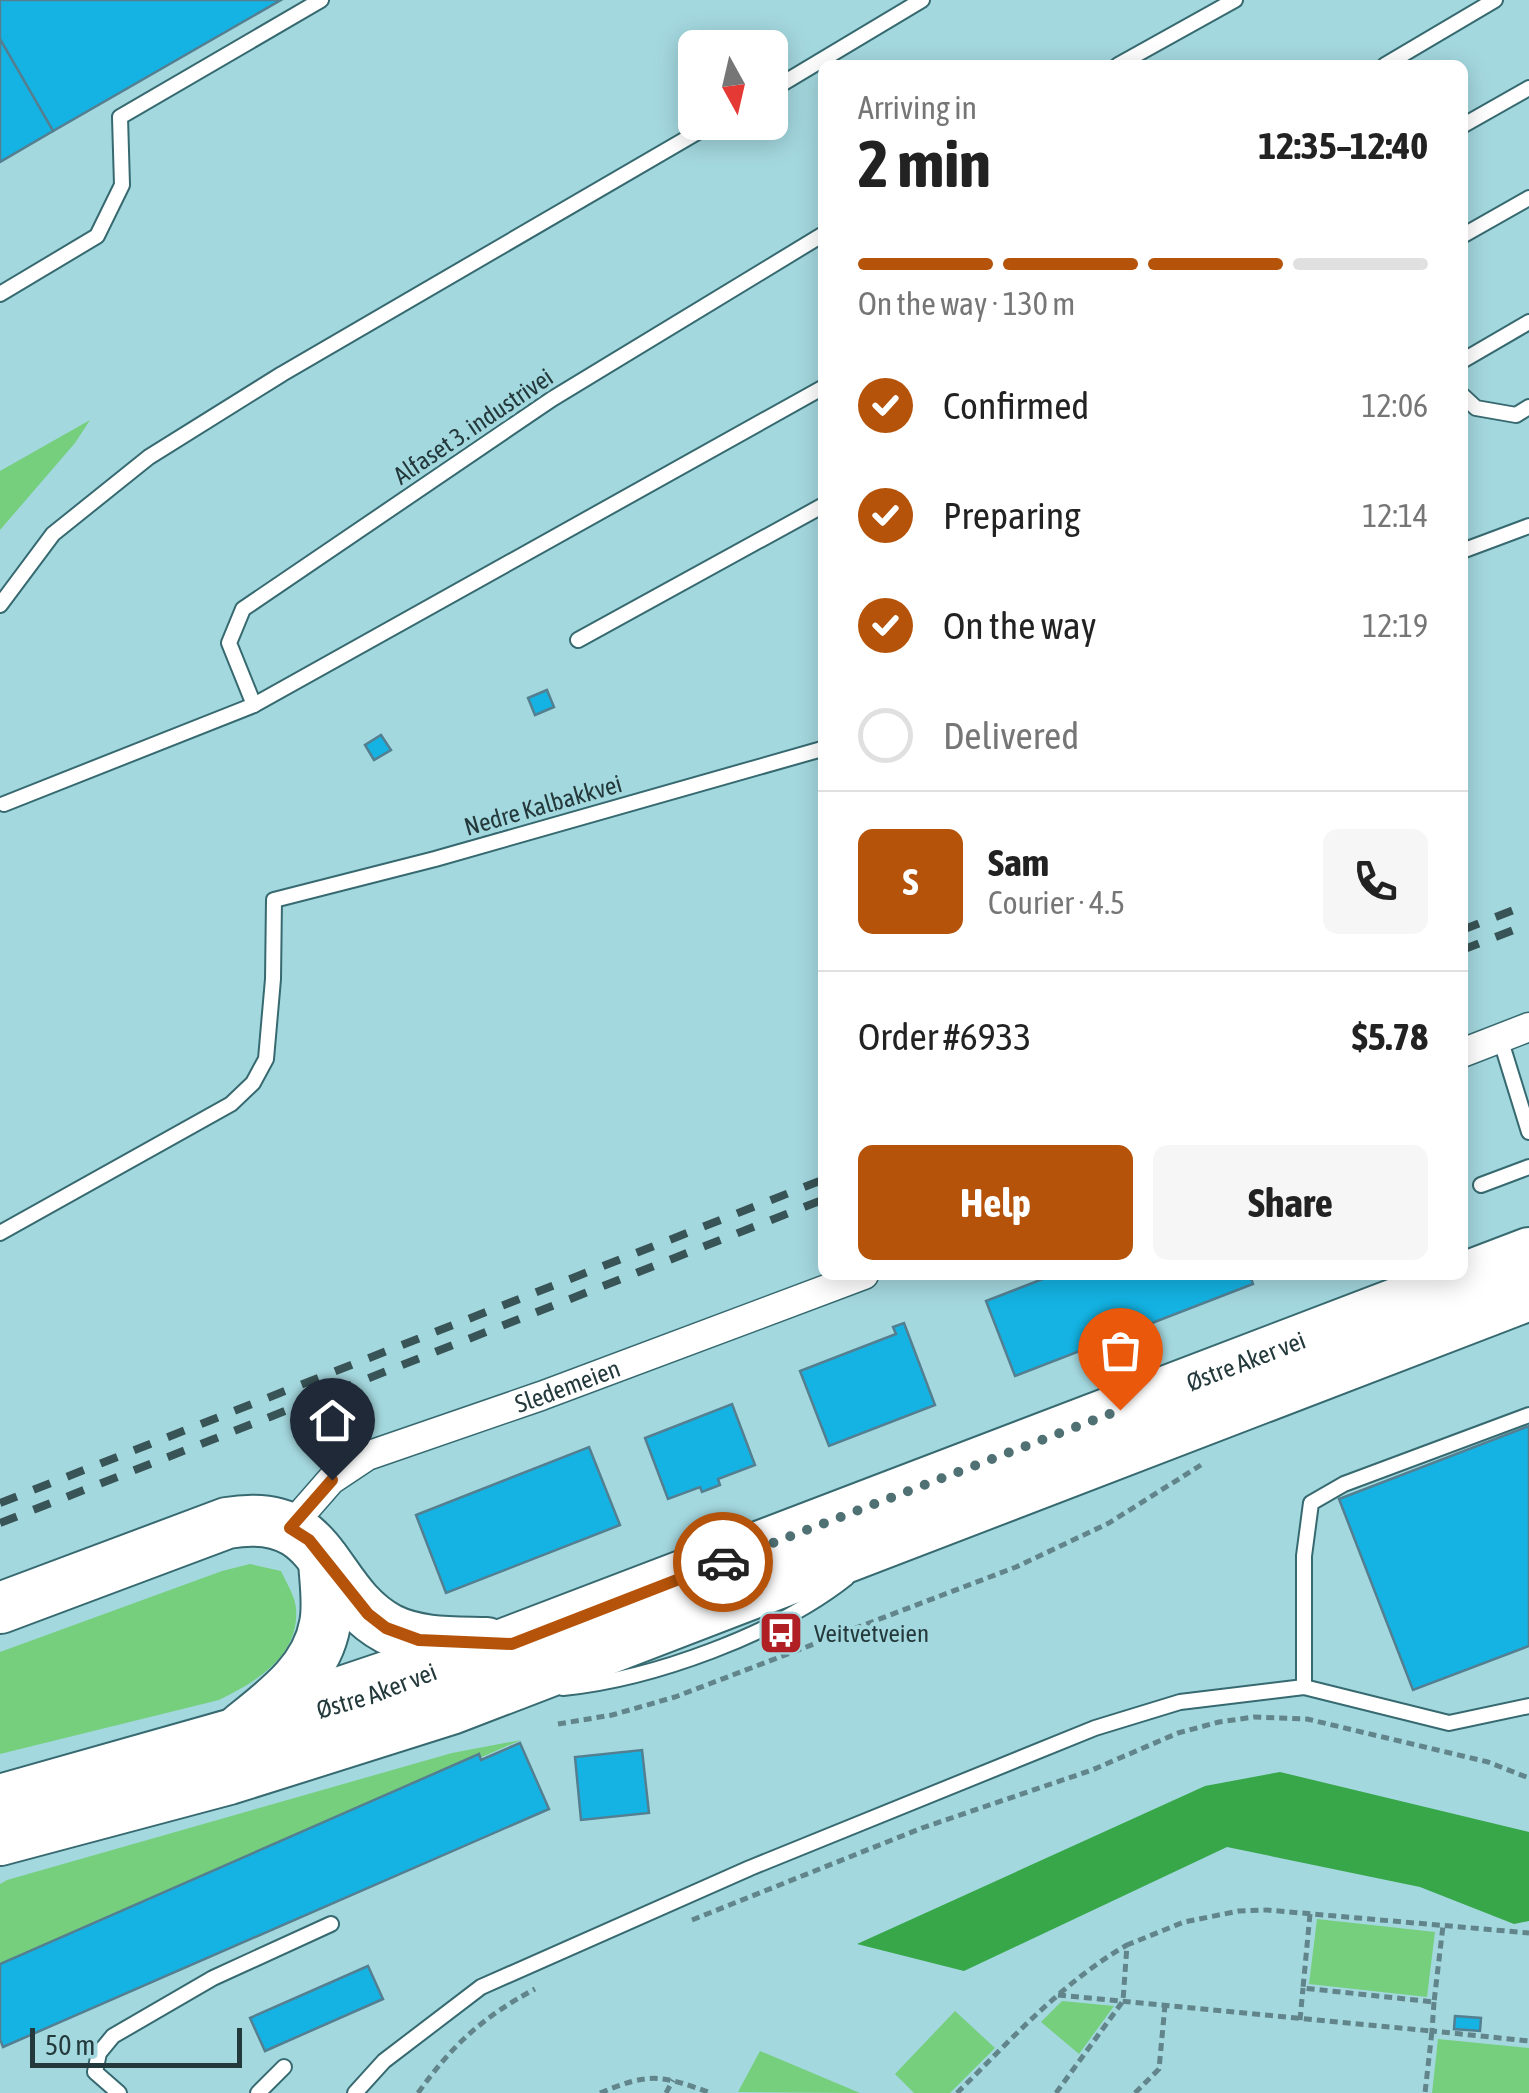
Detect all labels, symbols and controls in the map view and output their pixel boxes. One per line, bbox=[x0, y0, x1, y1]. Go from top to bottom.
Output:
north arrow bbox=[678, 30, 788, 140]
map controls bbox=[678, 30, 788, 140]
text: Arriving in bbox=[858, 89, 977, 126]
text: 12:35–12:40 bbox=[1258, 124, 1428, 167]
text: 2 min bbox=[858, 126, 991, 201]
text: On the way · 130 m bbox=[858, 285, 1075, 322]
street label: Alfaset 3. industrivei bbox=[388, 362, 558, 490]
icon: check bbox=[858, 378, 913, 433]
text: Confirmed bbox=[943, 384, 1089, 427]
text: 12:06 bbox=[1362, 387, 1428, 424]
icon: check bbox=[858, 488, 913, 543]
text: Preparing bbox=[943, 494, 1081, 537]
text: 12:14 bbox=[1362, 497, 1428, 534]
icon: check bbox=[858, 598, 913, 653]
text: On the way bbox=[943, 604, 1096, 647]
text: 12:19 bbox=[1362, 607, 1428, 644]
text: Delivered bbox=[943, 714, 1079, 757]
street label: Nedre Kalbakkvei bbox=[461, 769, 625, 841]
button: phone bbox=[1323, 829, 1428, 934]
text: Sam bbox=[988, 841, 1049, 884]
text: S bbox=[903, 860, 918, 903]
text: Courier · 4.5 bbox=[988, 884, 1125, 921]
text: Order #6933 bbox=[858, 1015, 1031, 1058]
text: $5.78 bbox=[1352, 1015, 1428, 1058]
button: Help bbox=[858, 1145, 1133, 1260]
button: Share bbox=[1153, 1145, 1428, 1260]
pin bbox=[1078, 1308, 1163, 1411]
icon: bag bbox=[1093, 1323, 1148, 1378]
street label: Østre Aker vei bbox=[1182, 1326, 1309, 1396]
street label: Sledemeien bbox=[511, 1354, 624, 1418]
pin bbox=[290, 1378, 375, 1481]
icon: home bbox=[305, 1393, 360, 1448]
courier bbox=[673, 1512, 773, 1612]
icon: car bbox=[696, 1535, 751, 1590]
bus stop icon: Veitvetveien bbox=[758, 1610, 804, 1656]
place label: Veitvetveien bbox=[814, 1619, 929, 1647]
street label: Østre Aker vei bbox=[313, 1657, 440, 1724]
scale bar bbox=[30, 2023, 242, 2068]
text: 50 m bbox=[45, 2029, 95, 2061]

